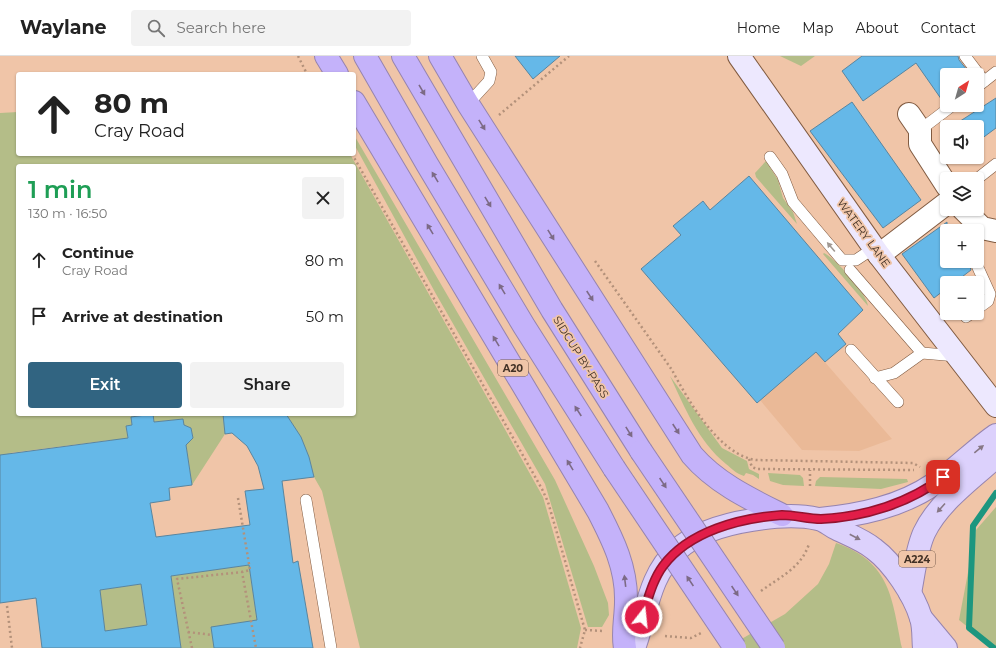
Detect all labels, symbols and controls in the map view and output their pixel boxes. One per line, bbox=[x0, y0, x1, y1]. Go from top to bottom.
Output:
search box bbox=[131, 10, 411, 46]
text: Waylane bbox=[20, 16, 107, 39]
icon: search bbox=[145, 17, 167, 39]
text: Search here bbox=[177, 18, 266, 37]
text: Home bbox=[737, 19, 780, 37]
text: Map bbox=[802, 19, 833, 37]
text: About bbox=[855, 19, 899, 37]
text: Contact bbox=[921, 19, 976, 37]
north arrow bbox=[940, 68, 984, 112]
map controls bbox=[940, 68, 984, 320]
one-way arrow bbox=[419, 84, 426, 96]
text: 80 m bbox=[94, 86, 169, 120]
icon: ahead bbox=[28, 88, 80, 140]
text: Cray Road bbox=[94, 120, 185, 142]
one-way arrow bbox=[478, 120, 485, 131]
button: sound bbox=[940, 120, 984, 164]
one-way arrow bbox=[432, 171, 439, 183]
button: layers bbox=[940, 172, 984, 216]
text: 1 min bbox=[28, 175, 92, 204]
button: close bbox=[302, 177, 344, 219]
street label: WATERY LANE bbox=[834, 196, 894, 270]
one-way arrow bbox=[484, 197, 492, 207]
text: 130 m · 16:50 bbox=[28, 205, 107, 221]
one-way arrow bbox=[426, 223, 433, 235]
button: + bbox=[940, 224, 984, 268]
one-way arrow bbox=[548, 229, 555, 241]
one-way arrow bbox=[826, 241, 835, 252]
text: Continue bbox=[62, 243, 134, 262]
icon: ahead bbox=[28, 249, 50, 271]
text: 80 m bbox=[305, 251, 344, 270]
text: Cray Road bbox=[62, 262, 128, 278]
button: − bbox=[940, 276, 984, 320]
one-way arrow bbox=[498, 283, 505, 295]
one-way arrow bbox=[586, 291, 594, 301]
icon: arrive bbox=[28, 305, 50, 327]
text: Arrive at destination bbox=[62, 307, 223, 326]
text: 50 m bbox=[306, 307, 344, 326]
street label: SIDCUP BY-PASS bbox=[550, 313, 612, 401]
one-way arrow bbox=[493, 335, 500, 347]
road number: A20 bbox=[498, 360, 528, 376]
button: Exit bbox=[28, 362, 182, 408]
button: Share bbox=[190, 362, 344, 408]
one-way arrow bbox=[574, 406, 582, 416]
one-way arrow bbox=[672, 423, 679, 435]
one-way arrow bbox=[625, 427, 633, 437]
one-way arrow bbox=[973, 444, 984, 453]
one-way arrow bbox=[567, 459, 574, 471]
pin bbox=[926, 460, 960, 494]
icon: arrive bbox=[932, 466, 954, 488]
one-way arrow bbox=[659, 477, 666, 489]
one-way arrow bbox=[937, 504, 946, 513]
one-way arrow bbox=[849, 534, 860, 540]
road number: A224 bbox=[899, 551, 935, 567]
one-way arrow bbox=[622, 575, 628, 587]
one-way arrow bbox=[686, 576, 694, 586]
one-way arrow bbox=[732, 585, 739, 596]
position arrow bbox=[621, 596, 663, 638]

